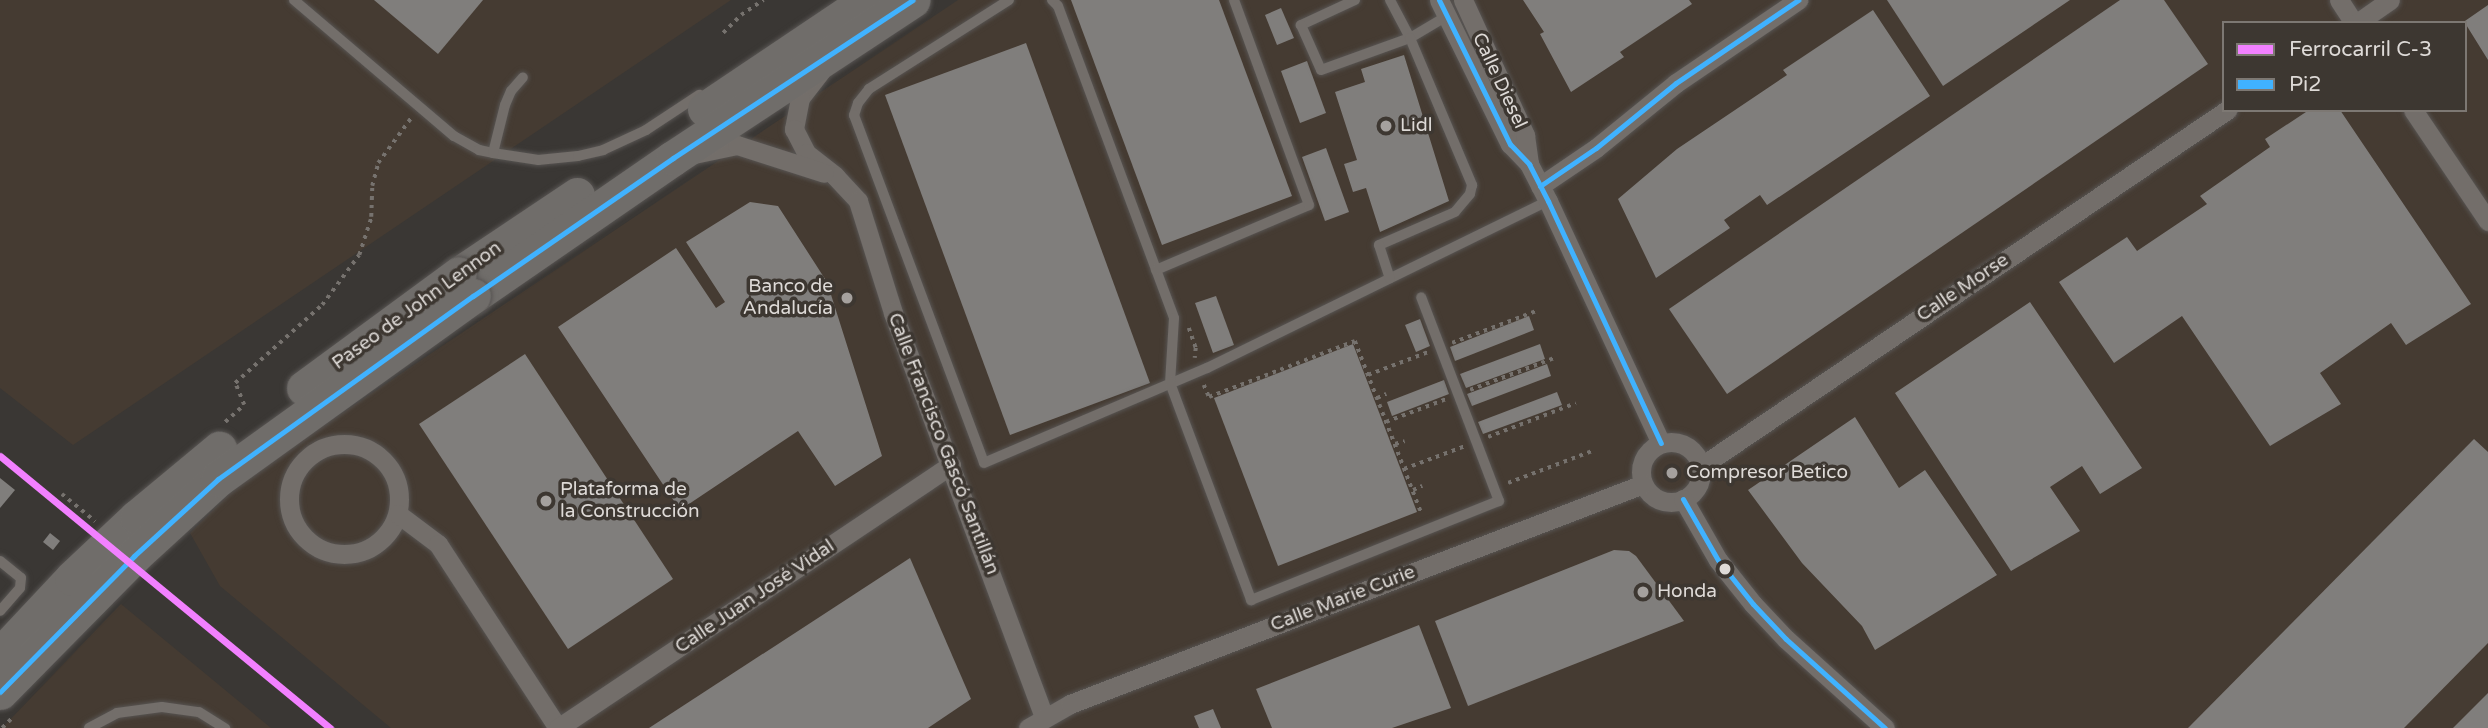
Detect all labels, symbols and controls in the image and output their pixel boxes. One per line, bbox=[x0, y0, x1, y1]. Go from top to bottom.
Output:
legend bbox=[2222, 21, 2467, 112]
street label: Calle Diesel bbox=[1467, 29, 1531, 133]
text: Ferrocarril C-3 bbox=[2289, 37, 2432, 62]
text: Pi2 bbox=[2289, 72, 2321, 97]
place label: Lidl bbox=[1400, 115, 1432, 137]
marker: Lidl bbox=[1378, 118, 1394, 134]
street label: Paseo de John Lennon bbox=[328, 237, 506, 375]
street label: Calle Morse bbox=[1913, 249, 2013, 327]
place label: Banco de Andalucía bbox=[743, 276, 833, 320]
marker: Banco de Andalucía bbox=[839, 290, 855, 306]
street label: Calle Francisco Gascó Santillán bbox=[882, 310, 1004, 578]
place label: Compresor Betico bbox=[1686, 462, 1848, 484]
marker: Compresor Betico bbox=[1664, 465, 1680, 481]
place label: Plataforma de la Construcción bbox=[560, 479, 700, 523]
marker: Plataforma de la Construcción bbox=[538, 493, 554, 509]
street label: Calle Juan José Vidal bbox=[671, 535, 839, 659]
street label: Calle Marie Curie bbox=[1267, 561, 1419, 637]
unlabelled marker bbox=[1718, 562, 1732, 576]
place label: Honda bbox=[1657, 581, 1717, 603]
marker: Honda bbox=[1635, 584, 1651, 600]

